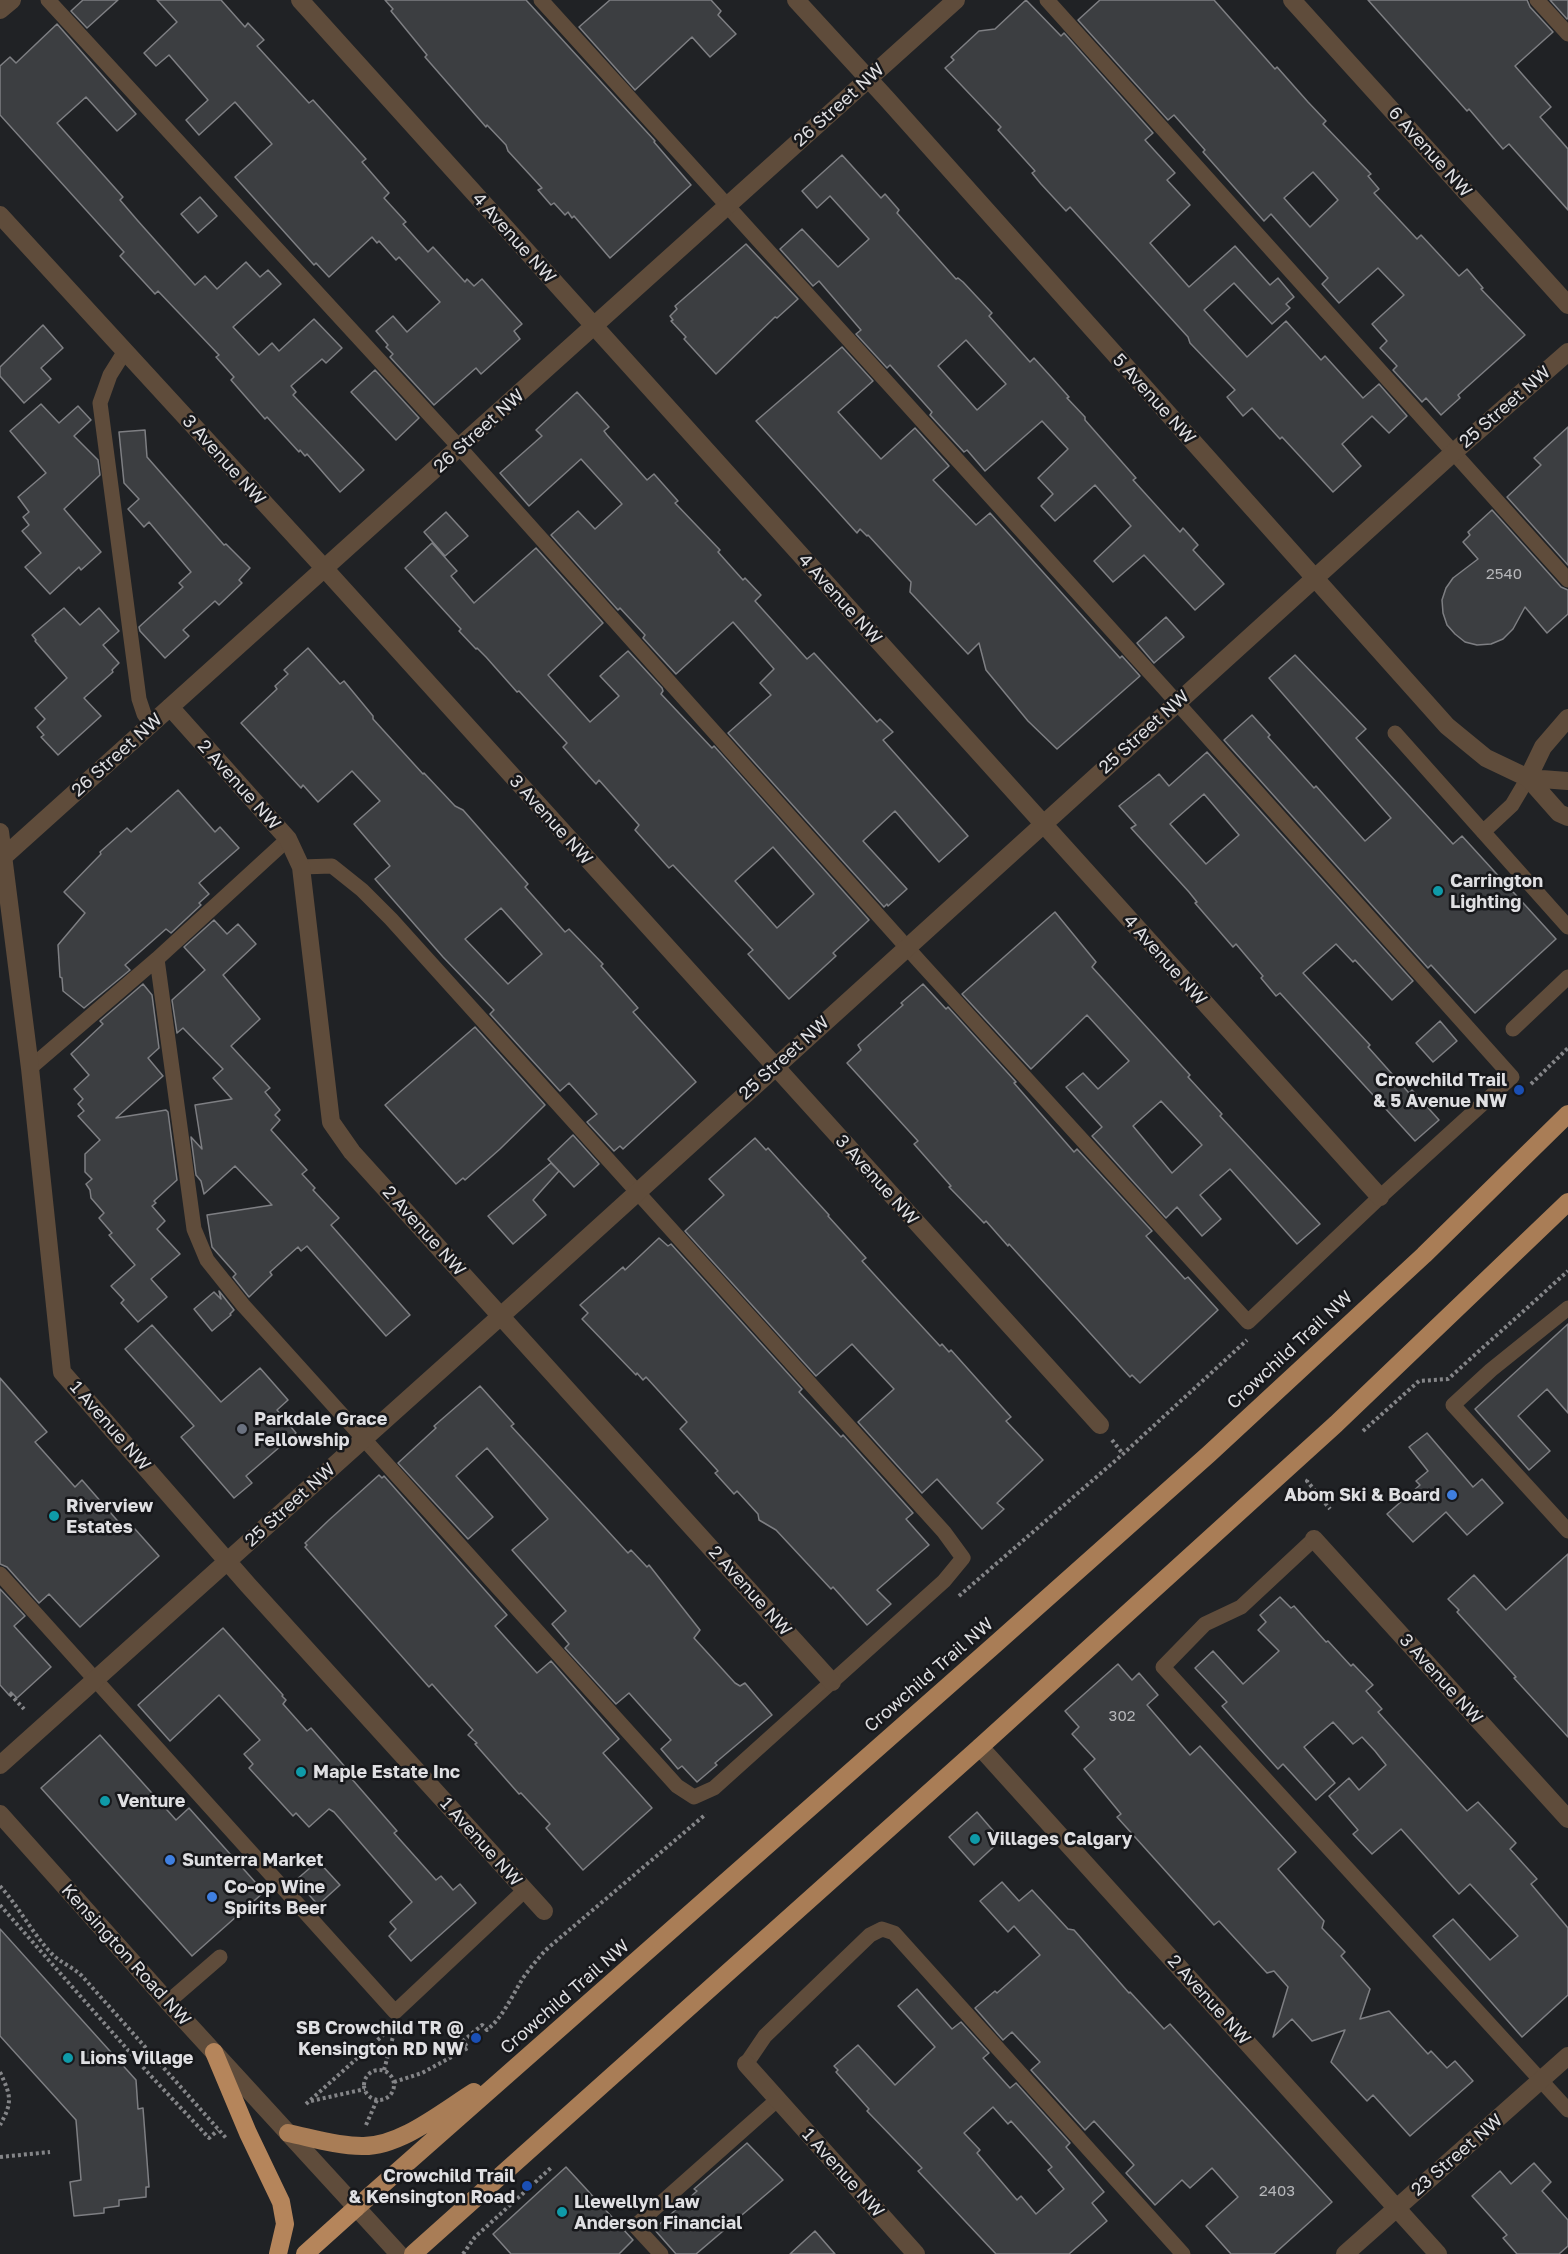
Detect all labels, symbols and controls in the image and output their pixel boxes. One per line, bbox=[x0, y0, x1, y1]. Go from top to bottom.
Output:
street label: 26 Street NW bbox=[789, 59, 889, 151]
street label: 6 Avenue NW bbox=[1384, 102, 1476, 202]
street label: 4 Avenue NW bbox=[468, 188, 560, 288]
street label: 5 Avenue NW bbox=[1108, 349, 1200, 449]
street label: 25 Street NW bbox=[1455, 361, 1555, 453]
street label: 26 Street NW bbox=[429, 385, 529, 477]
street label: 3 Avenue NW bbox=[178, 410, 270, 510]
street label: 4 Avenue NW bbox=[794, 549, 886, 649]
house number: 2540 bbox=[1486, 565, 1522, 583]
street label: 25 Street NW bbox=[1094, 686, 1194, 778]
street label: 26 Street NW bbox=[67, 709, 167, 801]
street label: 2 Avenue NW bbox=[193, 735, 285, 835]
street label: 3 Avenue NW bbox=[505, 770, 597, 870]
place label: Carrington Lighting bbox=[1450, 870, 1543, 912]
marker: Carrington Lighting bbox=[1431, 884, 1445, 898]
street label: 4 Avenue NW bbox=[1119, 910, 1211, 1010]
street label: 25 Street NW bbox=[734, 1012, 834, 1104]
place label: Crowchild Trail & 5 Avenue NW bbox=[1373, 1069, 1507, 1112]
marker: Crowchild Trail & 5 Avenue NW bbox=[1512, 1083, 1526, 1097]
street label: 3 Avenue NW bbox=[831, 1130, 923, 1230]
street label: 2 Avenue NW bbox=[378, 1181, 470, 1281]
street label: Crowchild Trail NW bbox=[1223, 1286, 1357, 1414]
street label: 1 Avenue NW bbox=[65, 1377, 155, 1475]
place label: Parkdale Grace Fellowship bbox=[254, 1408, 387, 1450]
marker: Parkdale Grace Fellowship bbox=[235, 1422, 249, 1436]
street label: 25 Street NW bbox=[240, 1459, 340, 1551]
place label: Abom Ski & Board bbox=[1284, 1484, 1440, 1506]
marker: Abom Ski & Board bbox=[1445, 1488, 1459, 1502]
place label: Riverview Estates bbox=[66, 1495, 153, 1538]
marker: Riverview Estates bbox=[47, 1509, 61, 1523]
street label: 2 Avenue NW bbox=[704, 1541, 796, 1641]
street label: Crowchild Trail NW bbox=[860, 1613, 998, 1737]
street label: 3 Avenue NW bbox=[1395, 1629, 1487, 1729]
house number: 302 bbox=[1109, 1707, 1135, 1725]
place label: Maple Estate Inc bbox=[313, 1761, 460, 1783]
marker: Maple Estate Inc bbox=[294, 1765, 308, 1779]
place label: Venture bbox=[117, 1790, 185, 1812]
street label: 1 Avenue NW bbox=[435, 1793, 527, 1891]
marker: Venture bbox=[98, 1794, 112, 1808]
place label: Villages Calgary bbox=[987, 1828, 1132, 1850]
marker: Villages Calgary bbox=[968, 1832, 982, 1846]
place label: Sunterra Market bbox=[182, 1849, 323, 1871]
marker: Sunterra Market bbox=[163, 1853, 177, 1867]
place label: Co-op Wine Spirits Beer bbox=[224, 1876, 327, 1918]
street label: Kensington Road NW bbox=[57, 1880, 195, 2030]
marker: Co-op Wine Spirits Beer bbox=[205, 1890, 219, 1904]
street label: Crowchild Trail NW bbox=[496, 1935, 634, 2059]
street label: 2 Avenue NW bbox=[1163, 1950, 1255, 2050]
place label: SB Crowchild TR @ Kensington RD NW bbox=[296, 2017, 464, 2060]
marker: SB Crowchild TR @ Kensington RD NW bbox=[469, 2031, 483, 2045]
place label: Lions Village bbox=[80, 2047, 193, 2069]
marker: Lions Village bbox=[61, 2051, 75, 2065]
street label: 23 Street NW bbox=[1407, 2109, 1507, 2201]
street label: 1 Avenue NW bbox=[797, 2124, 889, 2222]
place label: Crowchild Trail & Kensington Road bbox=[349, 2165, 515, 2208]
marker: Crowchild Trail & Kensington Road bbox=[520, 2179, 534, 2193]
house number: 2403 bbox=[1259, 2182, 1295, 2200]
place label: Llewellyn Law Anderson Financial bbox=[574, 2191, 742, 2234]
marker: Llewellyn Law Anderson Financial bbox=[555, 2205, 569, 2219]

